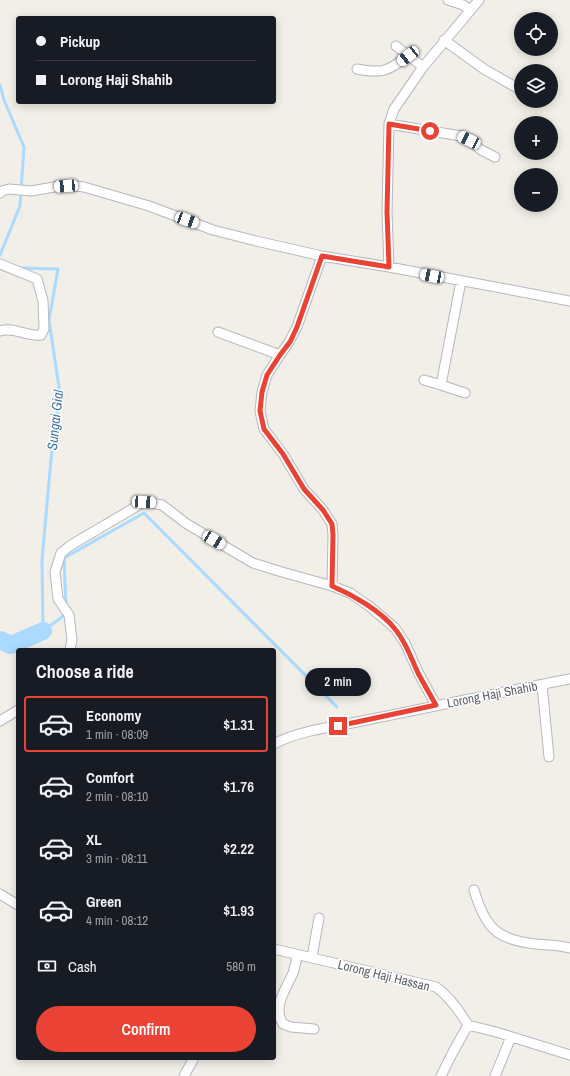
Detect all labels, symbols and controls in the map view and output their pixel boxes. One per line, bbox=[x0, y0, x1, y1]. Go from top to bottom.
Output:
map controls bbox=[514, 12, 558, 212]
button: locate bbox=[514, 12, 558, 56]
text: Pickup bbox=[60, 31, 100, 52]
car bbox=[395, 44, 421, 68]
button: layers bbox=[514, 64, 558, 108]
text: Lorong Haji Shahib bbox=[60, 69, 173, 90]
button: + bbox=[514, 116, 558, 160]
route start bbox=[421, 122, 439, 140]
car bbox=[456, 129, 482, 151]
button: − bbox=[514, 168, 558, 212]
car bbox=[54, 179, 78, 193]
car bbox=[174, 210, 200, 230]
car bbox=[419, 268, 445, 284]
water label: Sungai Gial bbox=[43, 388, 67, 451]
car bbox=[132, 495, 156, 509]
car bbox=[201, 529, 227, 551]
text: Choose a ride bbox=[36, 659, 134, 684]
callout: 2 min bbox=[305, 668, 371, 696]
text: 2 min bbox=[324, 673, 352, 690]
street label: Lorong Haji Shahib bbox=[445, 677, 539, 712]
text: Economy bbox=[86, 705, 141, 726]
icon: car bbox=[38, 706, 74, 742]
text: $1.31 bbox=[223, 714, 254, 735]
route end bbox=[329, 717, 347, 735]
text: 1 min · 08:09 bbox=[86, 726, 148, 743]
text: Comfort bbox=[86, 767, 134, 788]
icon: car bbox=[38, 768, 74, 804]
text: $1.76 bbox=[223, 776, 254, 797]
text: 2 min · 08:10 bbox=[86, 788, 148, 805]
text: XL bbox=[86, 829, 102, 850]
icon: car bbox=[38, 830, 74, 866]
text: $2.22 bbox=[223, 838, 254, 859]
text: 3 min · 08:11 bbox=[86, 850, 147, 867]
text: Green bbox=[86, 891, 122, 912]
icon: car bbox=[38, 892, 74, 928]
text: $1.93 bbox=[223, 900, 254, 921]
text: 4 min · 08:12 bbox=[86, 912, 148, 929]
icon: cash bbox=[36, 955, 58, 977]
text: Cash bbox=[68, 956, 97, 977]
street label: Lorong Haji Hassan bbox=[336, 956, 432, 995]
text: 580 m bbox=[226, 958, 256, 975]
button: Confirm bbox=[36, 1006, 256, 1052]

